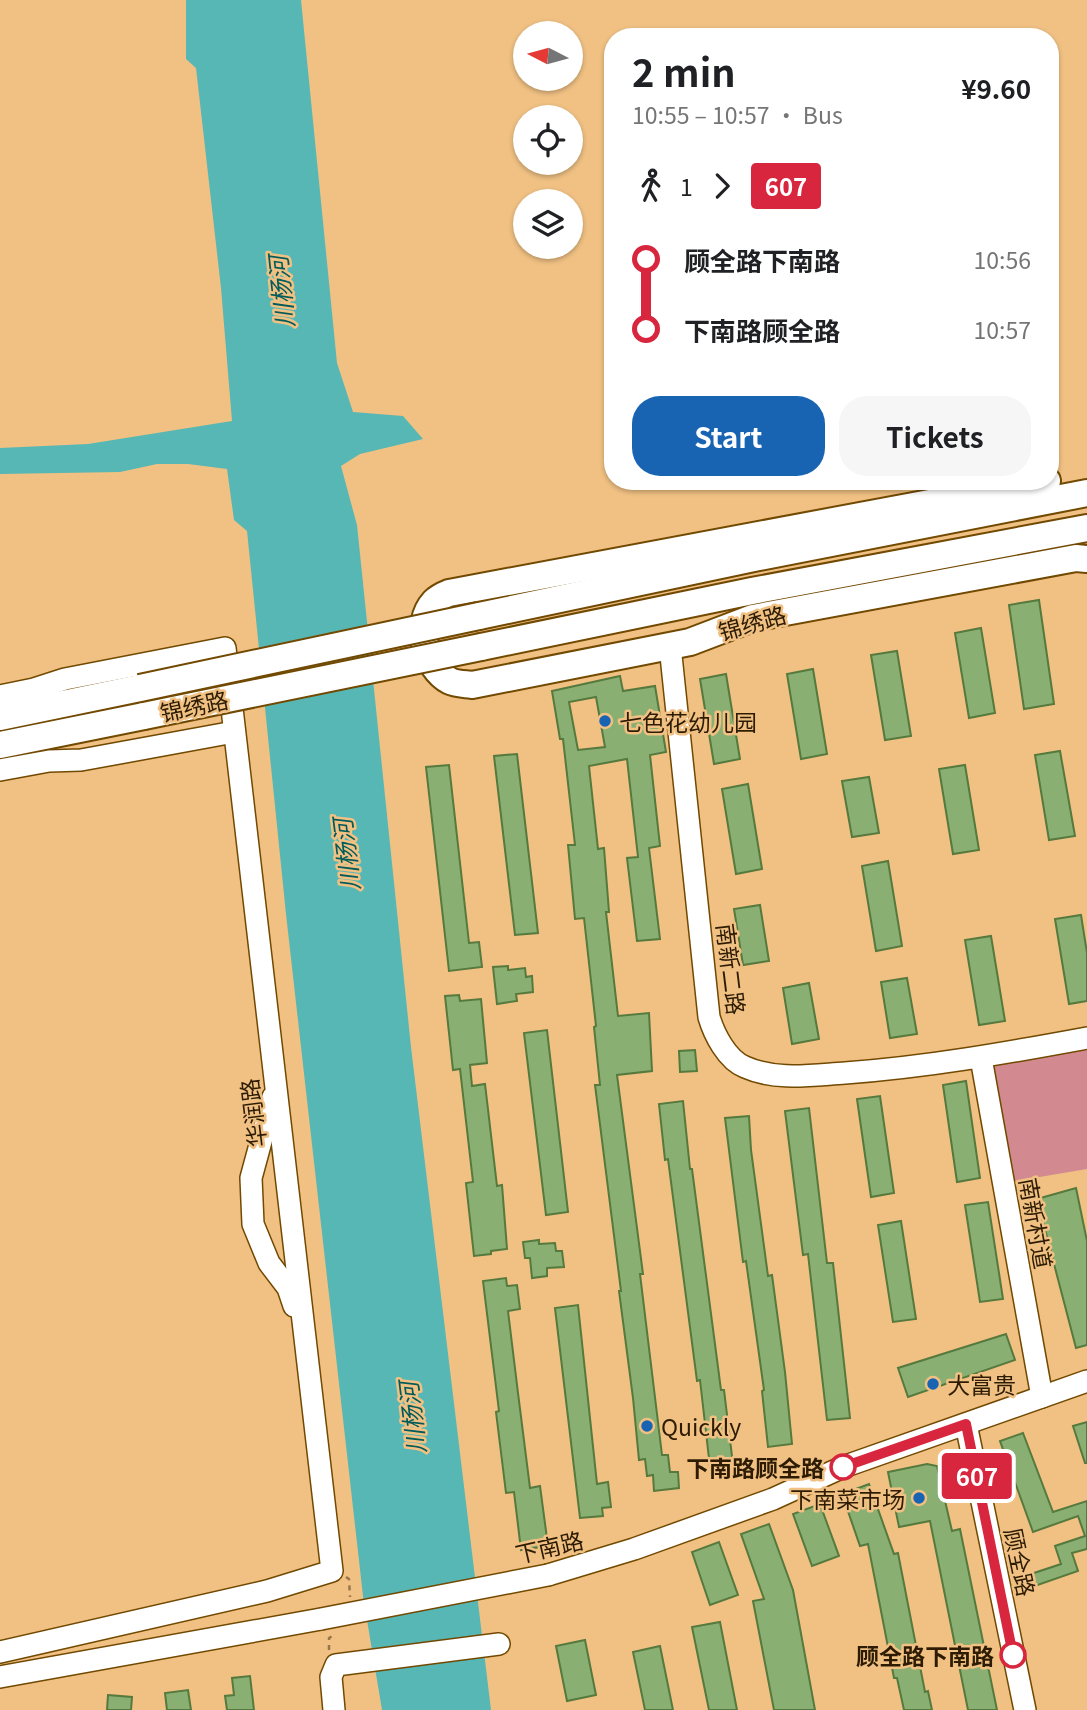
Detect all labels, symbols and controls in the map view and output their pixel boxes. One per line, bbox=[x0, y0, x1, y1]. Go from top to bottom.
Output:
north arrow bbox=[513, 21, 583, 91]
map controls bbox=[513, 21, 583, 259]
text: 2 min bbox=[632, 43, 736, 98]
text: ¥9.60 bbox=[961, 69, 1031, 106]
text: 10:55 – 10:57 · Bus bbox=[632, 97, 843, 131]
button: locate bbox=[513, 105, 583, 175]
icon: walk bbox=[632, 167, 670, 205]
icon: forward bbox=[703, 167, 741, 205]
text: 607 bbox=[765, 168, 807, 203]
text: 1 bbox=[680, 169, 693, 203]
button: layers bbox=[513, 189, 583, 259]
text: 顾全路下南路 bbox=[684, 241, 840, 278]
text: 10:56 bbox=[974, 242, 1031, 276]
water label: 川杨河 bbox=[258, 250, 301, 330]
text: 下南路顾全路 bbox=[684, 311, 840, 348]
text: 10:57 bbox=[974, 312, 1031, 346]
button: Start bbox=[632, 396, 825, 476]
button: Tickets bbox=[839, 396, 1031, 476]
street label: 锦绣路 bbox=[714, 596, 790, 648]
street label: 锦绣路 bbox=[157, 681, 231, 729]
place label: 七色花幼儿园 bbox=[619, 704, 757, 738]
marker: 七色花幼儿园 bbox=[597, 713, 613, 729]
water label: 川杨河 bbox=[323, 813, 367, 893]
street label: 南新二路 bbox=[710, 921, 754, 1017]
street label: 华润路 bbox=[231, 1077, 273, 1149]
street label: 南新村道 bbox=[1012, 1175, 1062, 1271]
place label: 大富贵 bbox=[947, 1367, 1016, 1401]
water label: 川杨河 bbox=[389, 1376, 433, 1456]
marker: 大富贵 bbox=[925, 1376, 941, 1392]
place label: Quickly bbox=[661, 1409, 741, 1443]
marker: Quickly bbox=[639, 1418, 655, 1434]
place label: 下南路顾全路 bbox=[686, 1450, 824, 1484]
line badge: 607 bbox=[937, 1453, 1017, 1499]
marker: 下南路顾全路 bbox=[830, 1454, 856, 1480]
text: 607 bbox=[956, 1458, 998, 1493]
place label: 下南菜市场 bbox=[790, 1481, 905, 1515]
marker: 下南菜市场 bbox=[911, 1490, 927, 1506]
street label: 下南路 bbox=[512, 1522, 586, 1570]
street label: 顾全路 bbox=[997, 1525, 1045, 1599]
place label: 顾全路下南路 bbox=[856, 1638, 994, 1672]
marker: 顾全路下南路 bbox=[1000, 1642, 1026, 1668]

